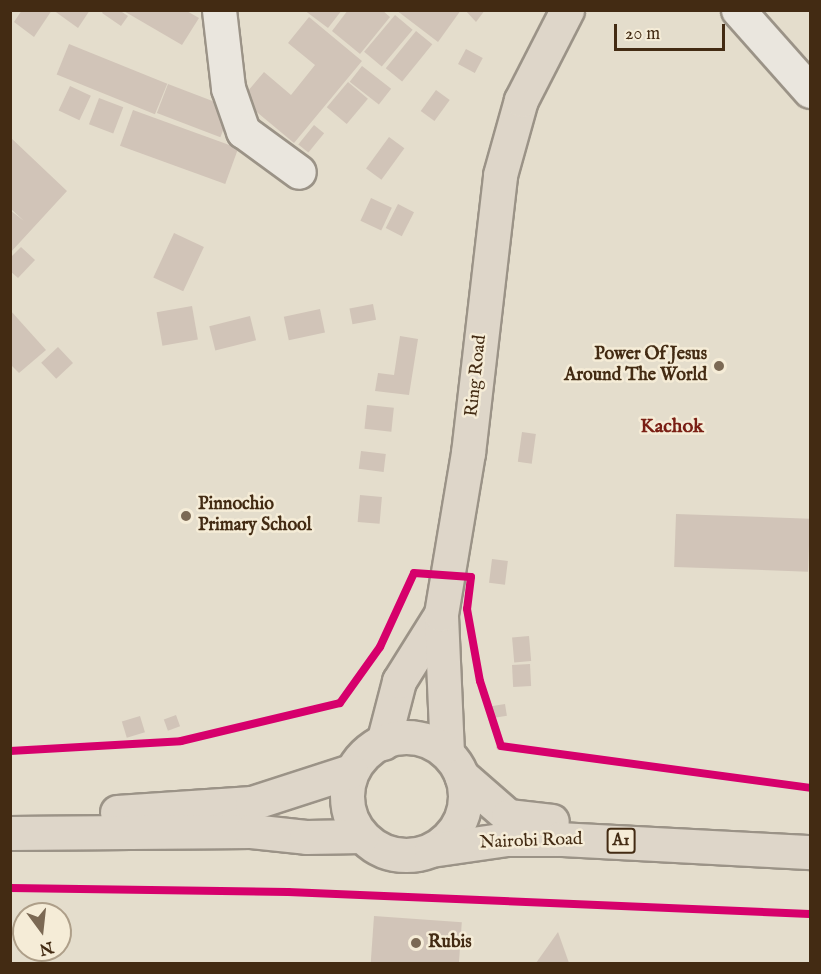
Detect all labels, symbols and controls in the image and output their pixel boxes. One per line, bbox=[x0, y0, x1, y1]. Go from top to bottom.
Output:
scale bar bbox=[617, 12, 728, 50]
text: 20 m bbox=[625, 23, 660, 46]
street label: Ring Road bbox=[462, 334, 492, 418]
place label: Power Of Jesus Around The World bbox=[564, 345, 707, 388]
marker: Power Of Jesus Around The World bbox=[712, 359, 726, 373]
district label: Kachok bbox=[640, 414, 704, 438]
place label: Pinnochio Primary School bbox=[198, 495, 312, 538]
marker: Pinnochio Primary School bbox=[179, 509, 193, 523]
road number: A1 bbox=[606, 828, 636, 854]
street label: Nairobi Road bbox=[479, 829, 583, 855]
north arrow bbox=[12, 902, 72, 962]
place label: Rubis bbox=[428, 932, 472, 954]
text: N bbox=[37, 936, 55, 959]
marker: Rubis bbox=[409, 936, 423, 950]

